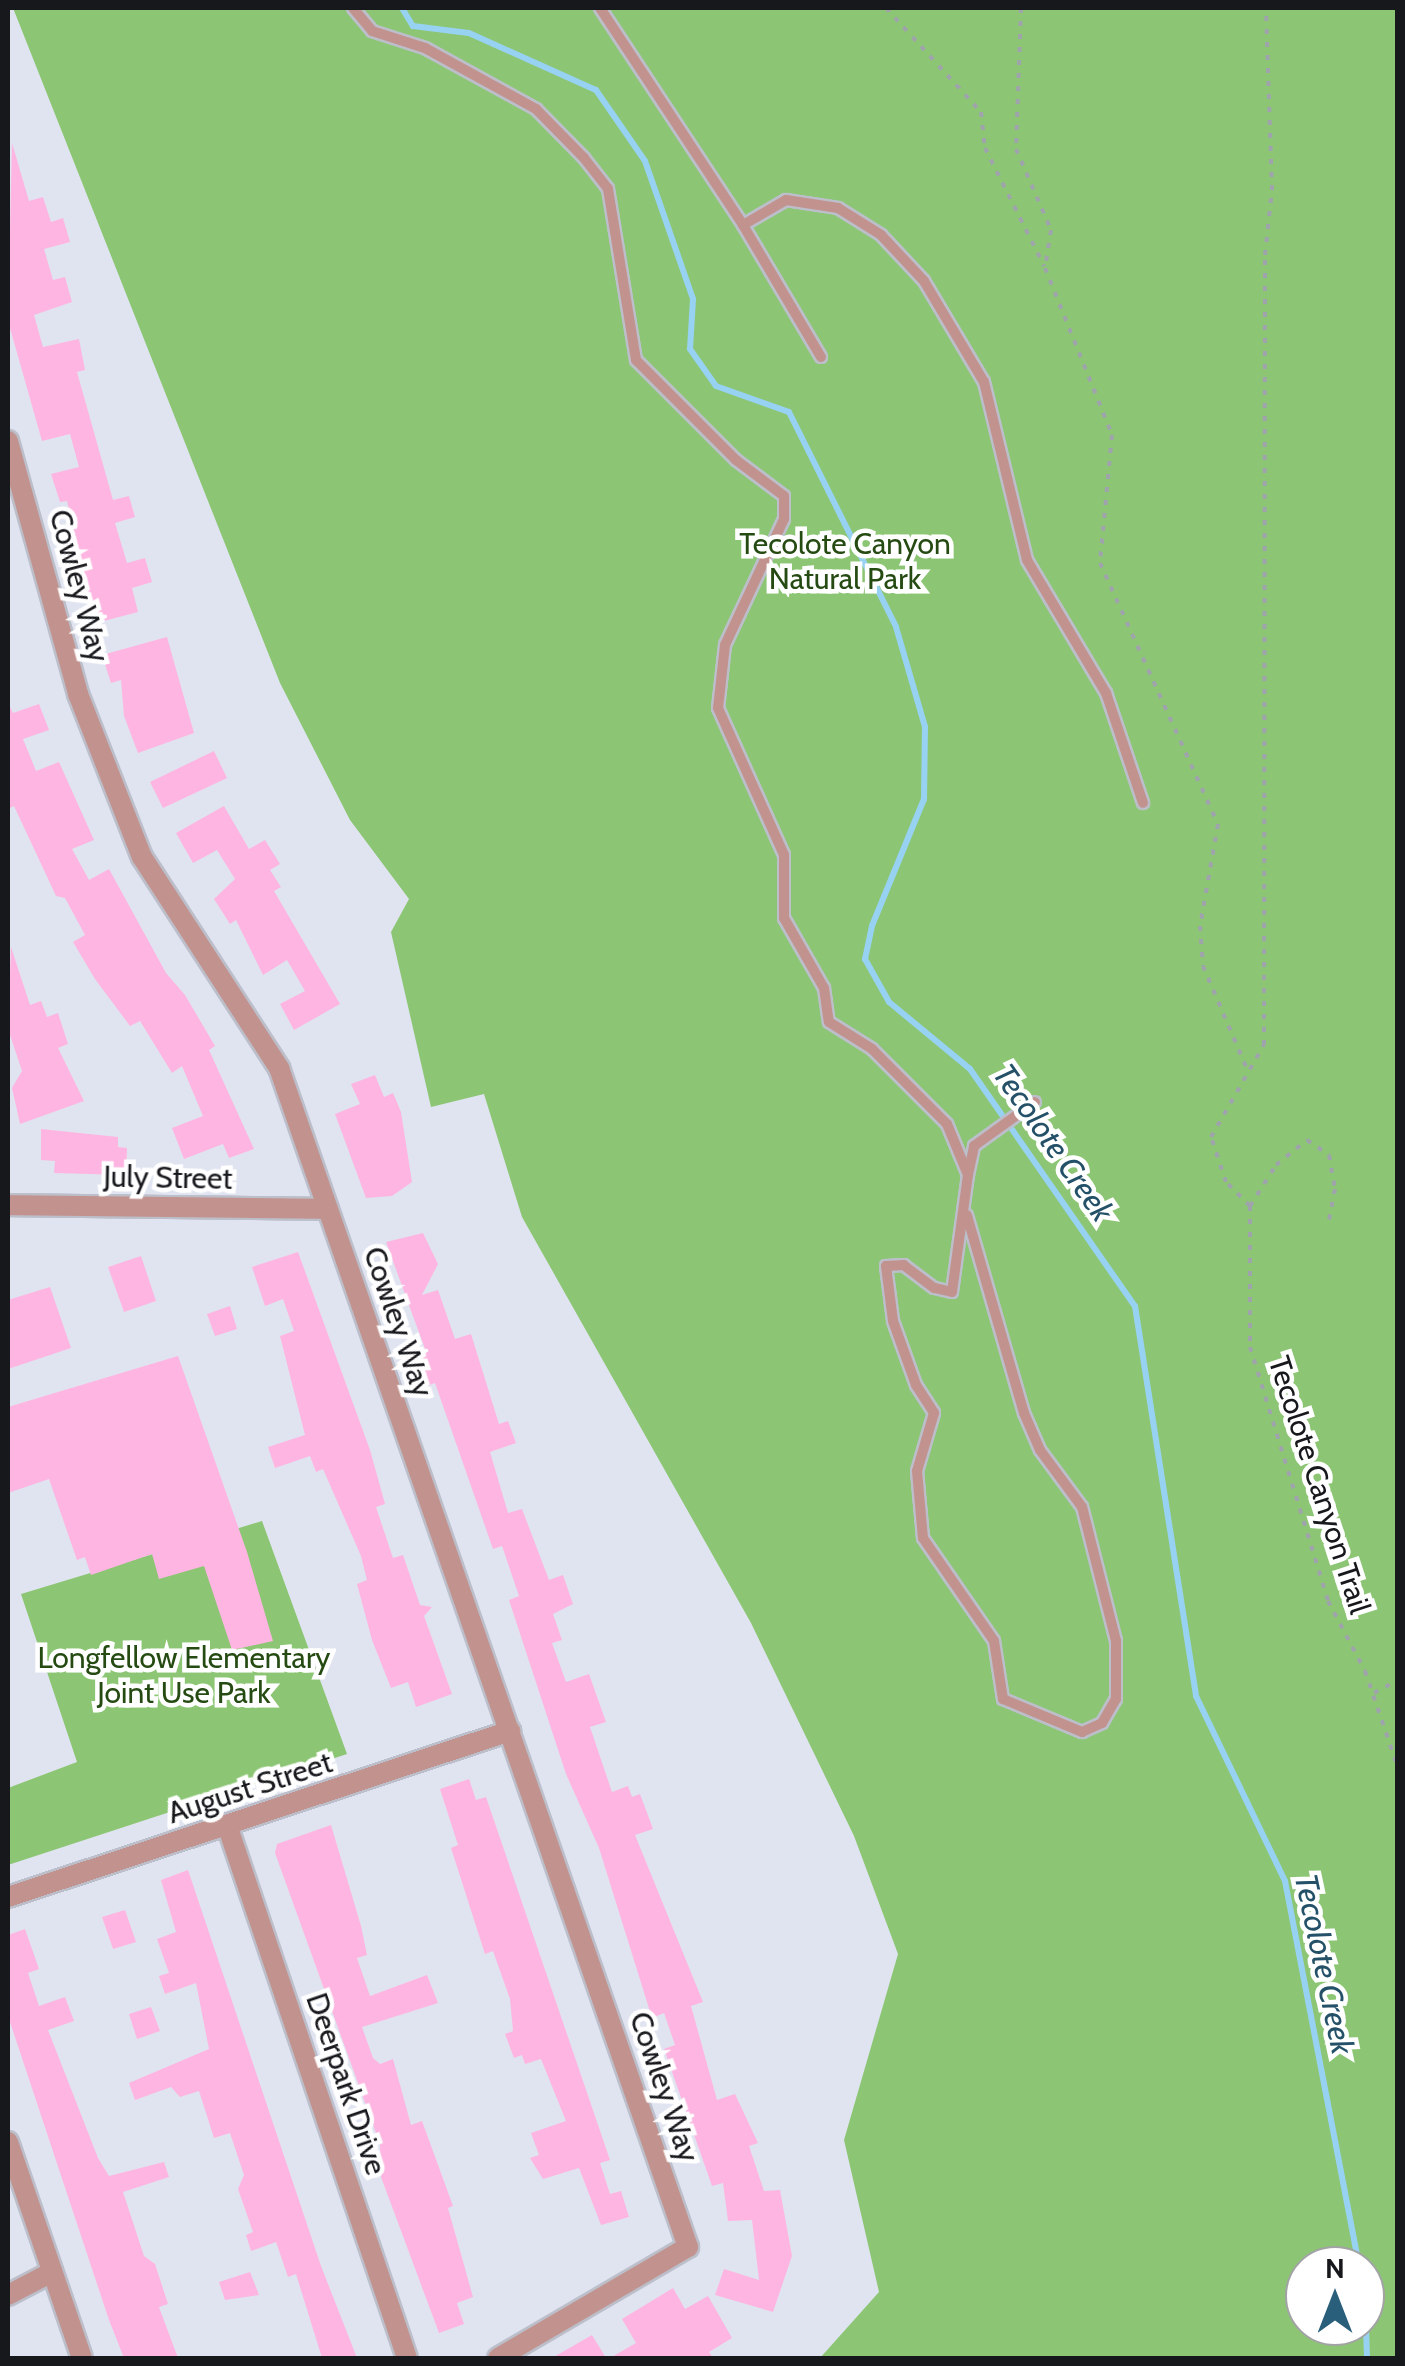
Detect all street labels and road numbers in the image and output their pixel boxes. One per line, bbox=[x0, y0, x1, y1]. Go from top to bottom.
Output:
street label: Cowley Way bbox=[41, 506, 117, 666]
street label: July Street bbox=[103, 1159, 233, 1197]
street label: Cowley Way bbox=[356, 1242, 440, 1402]
street label: Tecolote Canyon Trail bbox=[1260, 1352, 1378, 1618]
street label: August Street bbox=[163, 1744, 337, 1832]
street label: Deerpark Drive bbox=[298, 1988, 394, 2180]
street label: Cowley Way bbox=[622, 2007, 706, 2167]

